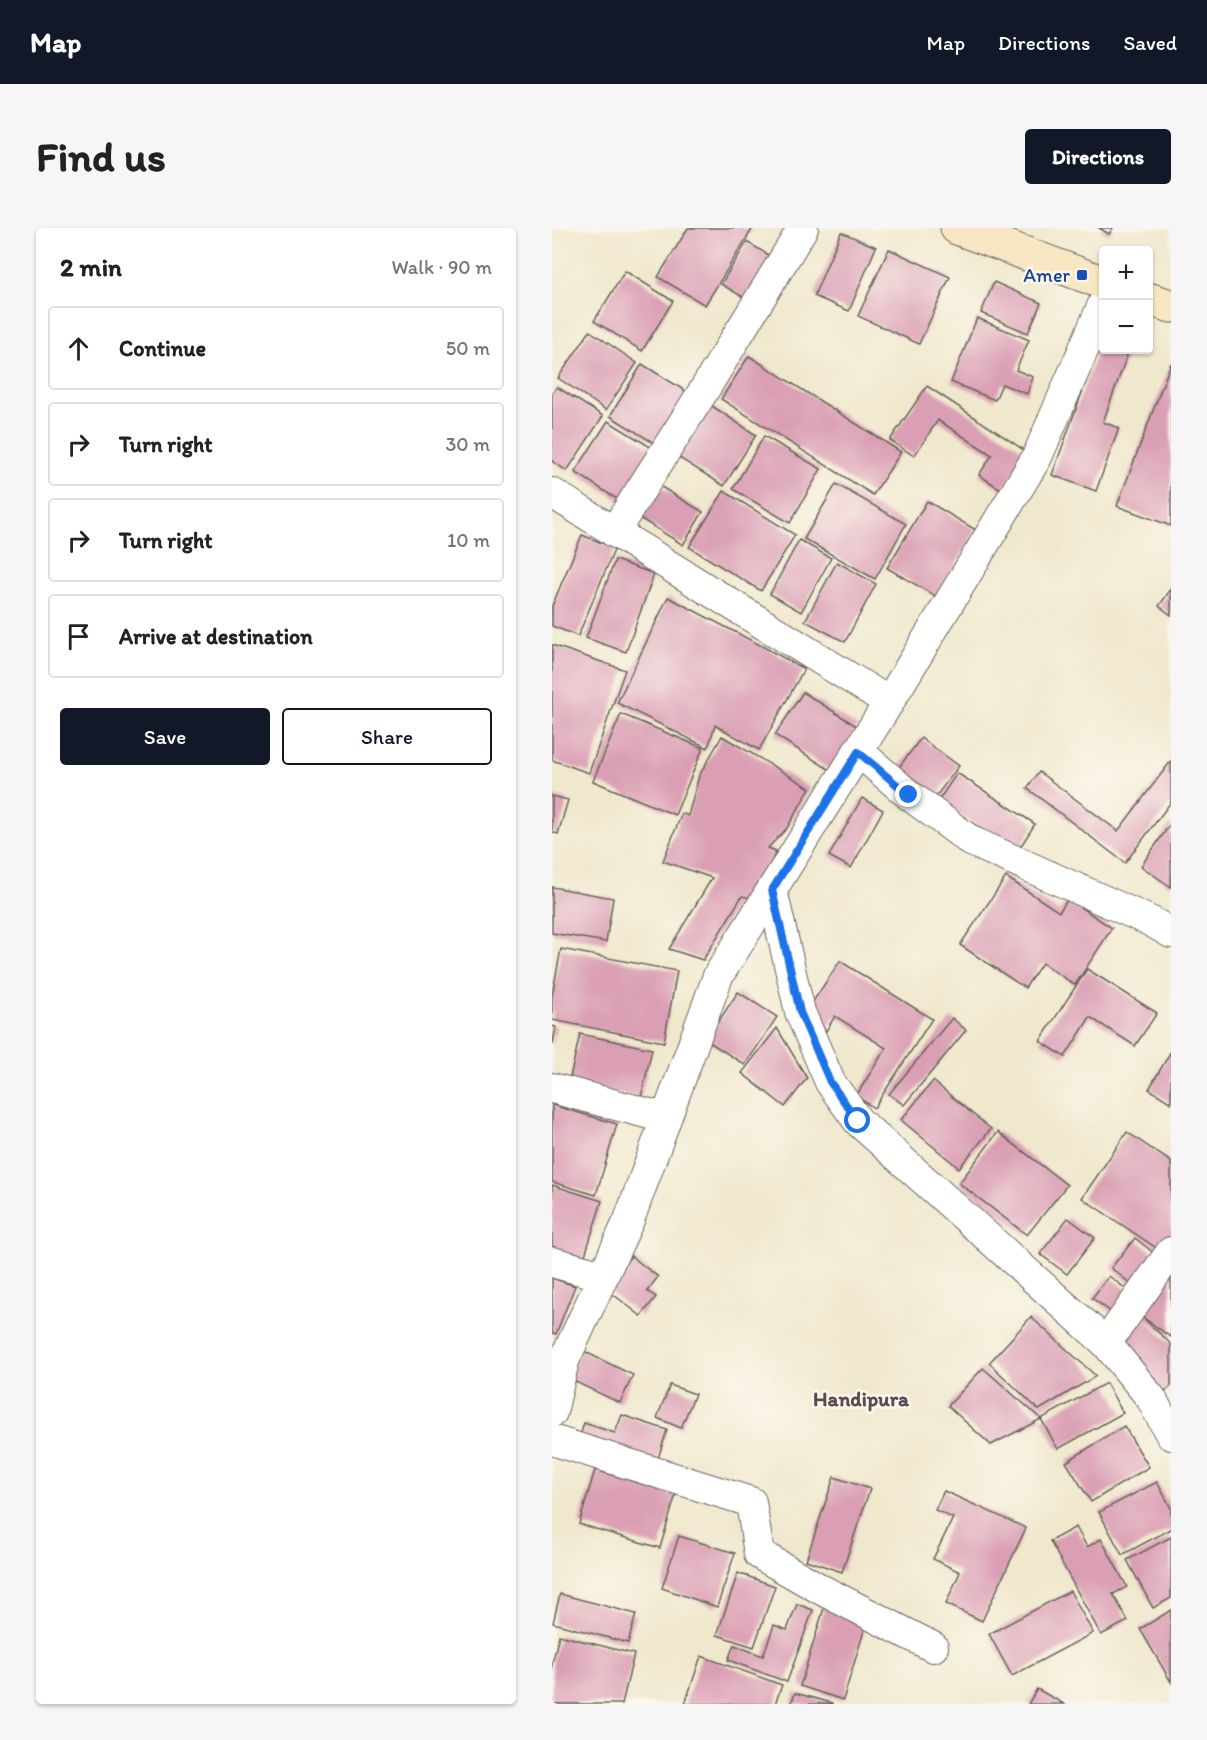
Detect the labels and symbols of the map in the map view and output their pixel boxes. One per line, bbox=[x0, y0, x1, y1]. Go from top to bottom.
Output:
place label: Amer bbox=[1023, 263, 1070, 287]
marker: Amer bbox=[1075, 268, 1089, 282]
route end bbox=[895, 781, 921, 807]
route start bbox=[844, 1107, 870, 1133]
district label: Handipura bbox=[813, 1386, 910, 1412]

